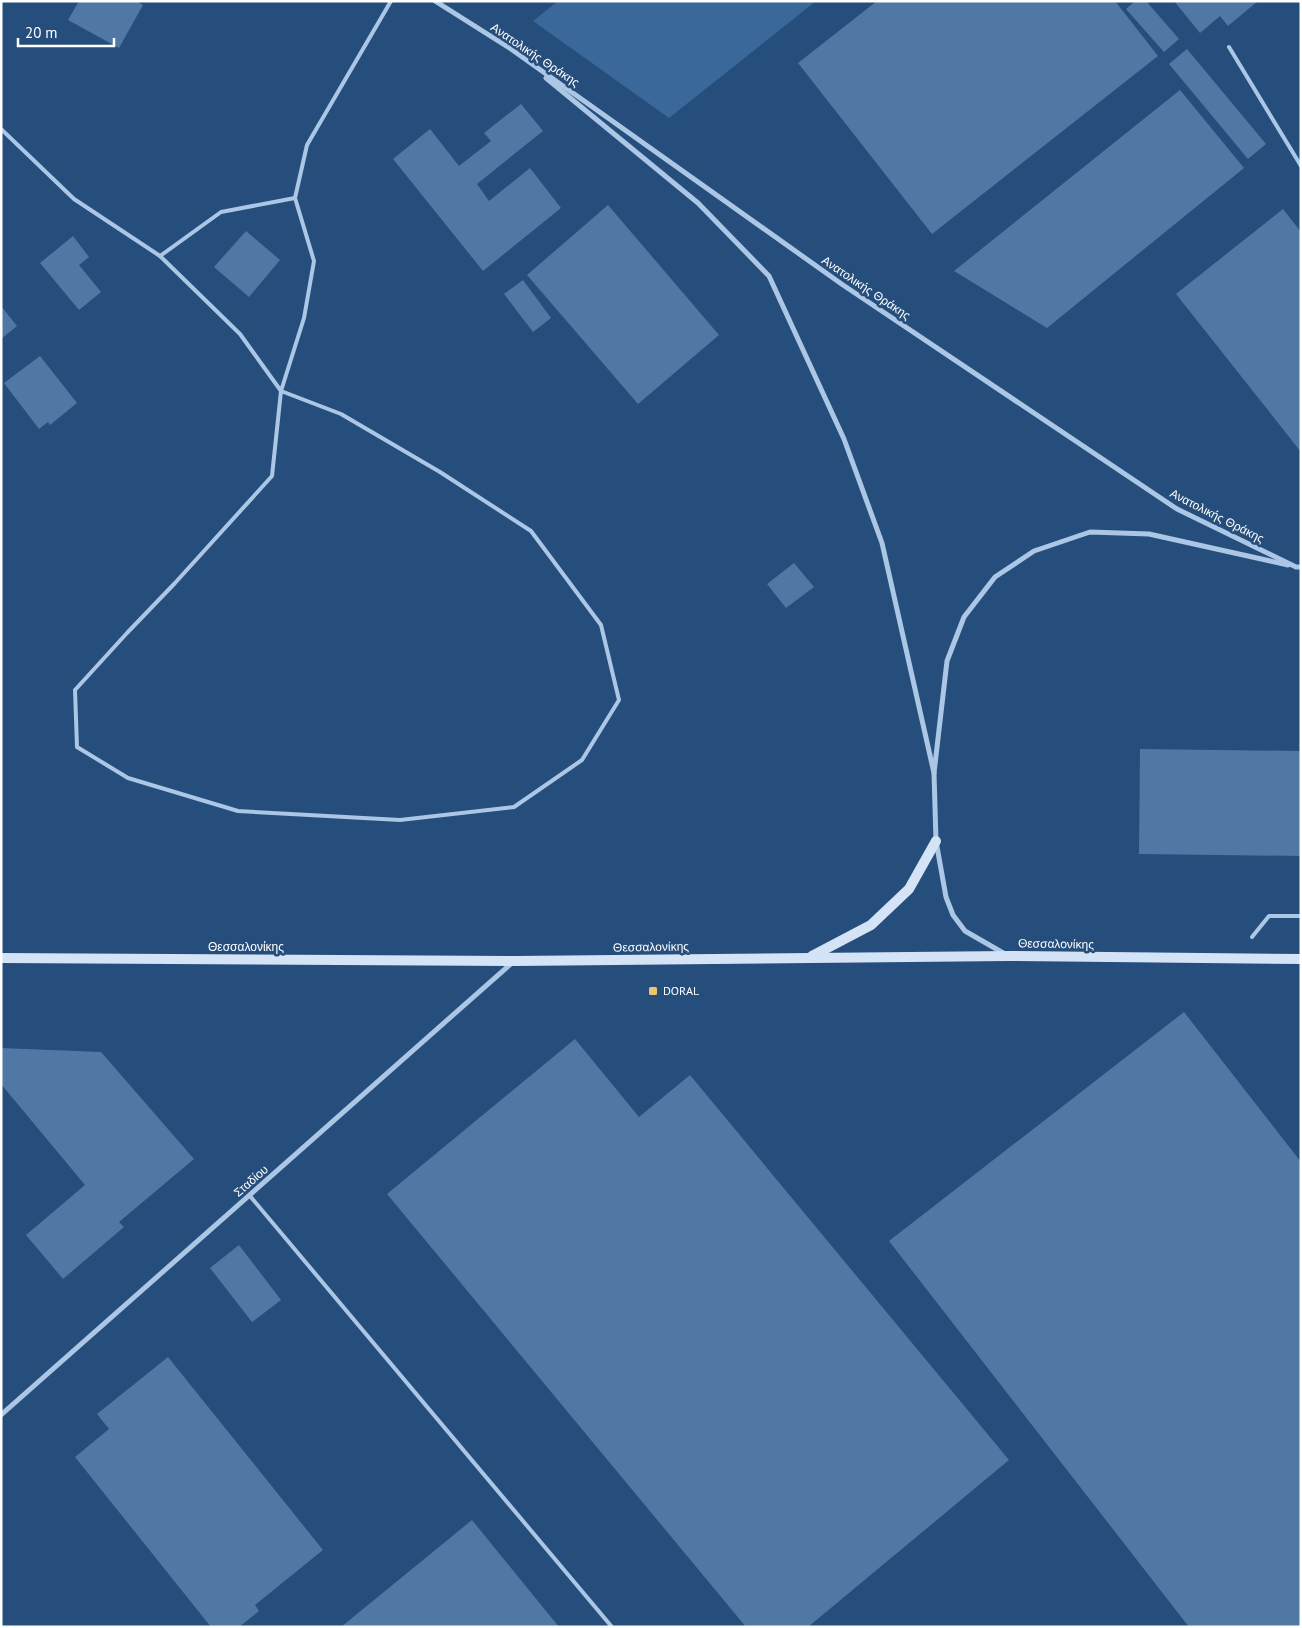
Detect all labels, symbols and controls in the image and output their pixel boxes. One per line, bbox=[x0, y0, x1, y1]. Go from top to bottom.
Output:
scale bar bbox=[18, 15, 114, 47]
street label: Ανατολικής Θράκης bbox=[488, 19, 583, 90]
text: 20 m bbox=[25, 23, 58, 42]
street label: Ανατολικής Θράκης bbox=[819, 252, 914, 323]
street label: Ανατολικής Θράκης bbox=[1168, 485, 1267, 546]
street label: Θεσσαλονίκης bbox=[1018, 935, 1094, 952]
street label: Θεσσαλονίκης bbox=[613, 938, 689, 955]
street label: Θεσσαλονίκης bbox=[208, 939, 284, 954]
place label: DORAL bbox=[663, 983, 699, 998]
marker: DORAL bbox=[647, 985, 659, 997]
street label: Σταδίου bbox=[230, 1162, 271, 1200]

